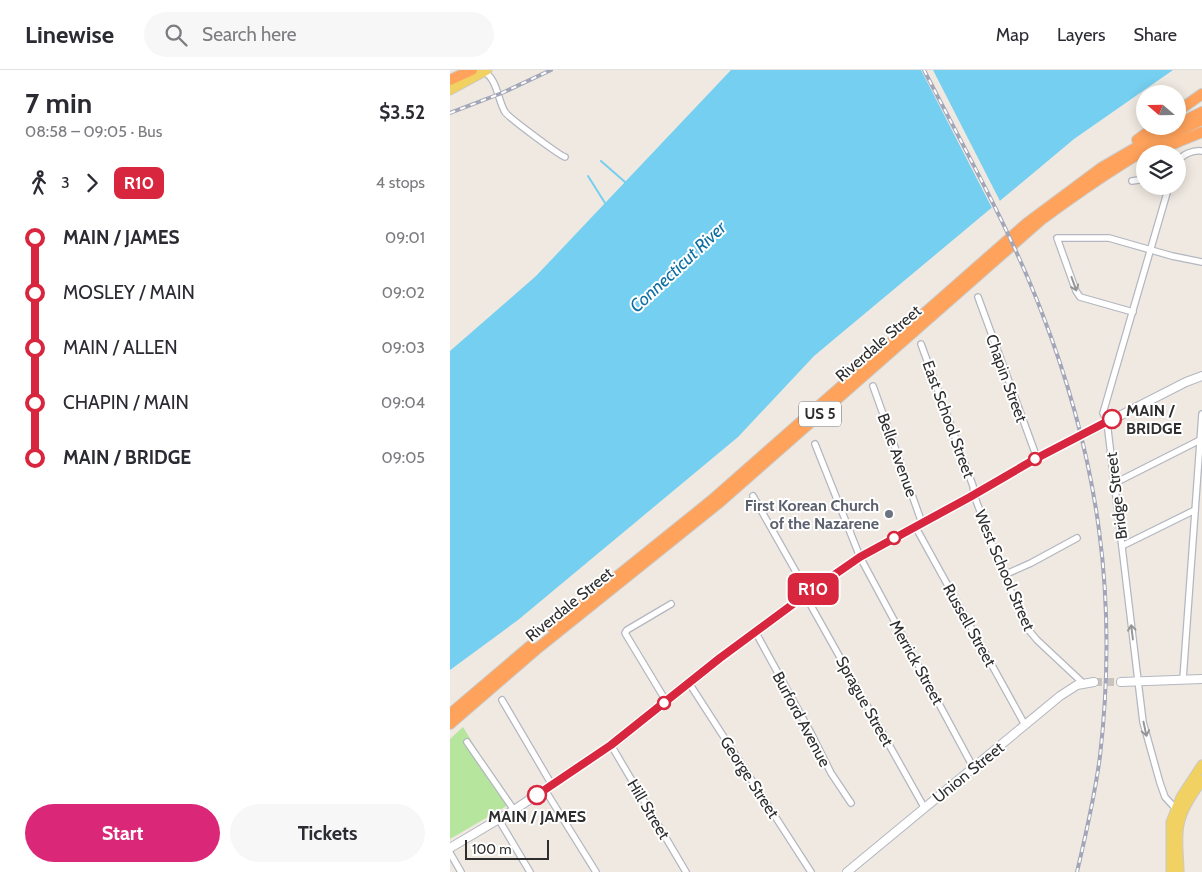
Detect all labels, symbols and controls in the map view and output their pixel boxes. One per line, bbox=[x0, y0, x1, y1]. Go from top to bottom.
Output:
search box bbox=[144, 12, 494, 57]
text: Linewise bbox=[25, 20, 114, 49]
icon: search bbox=[162, 21, 190, 49]
text: Search here bbox=[202, 23, 297, 46]
text: Map bbox=[996, 24, 1029, 46]
text: Layers bbox=[1057, 24, 1106, 46]
text: Share bbox=[1134, 24, 1177, 46]
north arrow bbox=[1136, 85, 1186, 135]
map controls bbox=[1136, 85, 1186, 195]
text: 7 min bbox=[25, 86, 92, 120]
text: $3.52 bbox=[379, 101, 425, 124]
text: 08:58 – 09:05 · Bus bbox=[25, 122, 162, 141]
button: layers bbox=[1136, 145, 1186, 195]
icon: walk bbox=[25, 169, 53, 197]
icon: forward bbox=[78, 169, 106, 197]
text: R10 bbox=[124, 172, 154, 194]
text: 3 bbox=[61, 173, 70, 192]
text: 4 stops bbox=[376, 173, 425, 192]
water label: Connecticut River bbox=[625, 216, 732, 317]
text: MAIN / JAMES bbox=[63, 226, 180, 249]
text: 09:01 bbox=[385, 228, 425, 247]
one-way arrow bbox=[1070, 276, 1079, 291]
text: MOSLEY / MAIN bbox=[63, 281, 195, 304]
text: 09:02 bbox=[382, 283, 425, 302]
street label: Riverdale Street bbox=[832, 301, 925, 386]
street label: Chapin Street bbox=[982, 332, 1031, 425]
text: MAIN / ALLEN bbox=[63, 336, 178, 359]
text: 09:03 bbox=[382, 338, 425, 357]
street label: East School Street bbox=[918, 358, 979, 481]
text: CHAPIN / MAIN bbox=[63, 391, 189, 414]
text: 09:04 bbox=[381, 393, 425, 412]
place label: MAIN / BRIDGE bbox=[1126, 401, 1182, 438]
road number: US 5 bbox=[799, 402, 841, 426]
marker: MAIN / BRIDGE bbox=[1102, 409, 1122, 429]
street label: Belle Avenue bbox=[874, 411, 921, 500]
text: MAIN / BRIDGE bbox=[63, 446, 191, 469]
text: 09:05 bbox=[382, 448, 425, 467]
street label: Bridge Street bbox=[1102, 451, 1131, 541]
unlabelled marker bbox=[1028, 452, 1042, 466]
place label: First Korean Church of the Nazarene bbox=[745, 496, 879, 533]
street label: West School Street bbox=[970, 507, 1039, 634]
marker: First Korean Church of the Nazarene bbox=[883, 508, 895, 520]
unlabelled marker bbox=[887, 531, 901, 545]
street label: Riverdale Street bbox=[522, 563, 617, 645]
line badge: R10 bbox=[784, 573, 842, 605]
text: R10 bbox=[798, 578, 828, 600]
street label: Russell Street bbox=[939, 581, 1000, 670]
street label: Merrick Street bbox=[886, 617, 948, 708]
one-way arrow bbox=[1127, 624, 1137, 640]
street label: Sprague Street bbox=[832, 653, 897, 750]
street label: Burford Avenue bbox=[769, 668, 835, 770]
unlabelled marker bbox=[657, 696, 671, 710]
one-way arrow bbox=[1140, 720, 1150, 736]
street label: George Street bbox=[716, 733, 783, 822]
street label: Union Street bbox=[929, 738, 1008, 807]
street label: Hill Street bbox=[623, 776, 674, 843]
marker: MAIN / JAMES bbox=[527, 785, 547, 805]
button: Start bbox=[25, 804, 220, 862]
button: Tickets bbox=[230, 804, 425, 862]
place label: MAIN / JAMES bbox=[488, 807, 586, 826]
scale bar bbox=[465, 837, 549, 860]
text: 100 m bbox=[472, 840, 512, 858]

